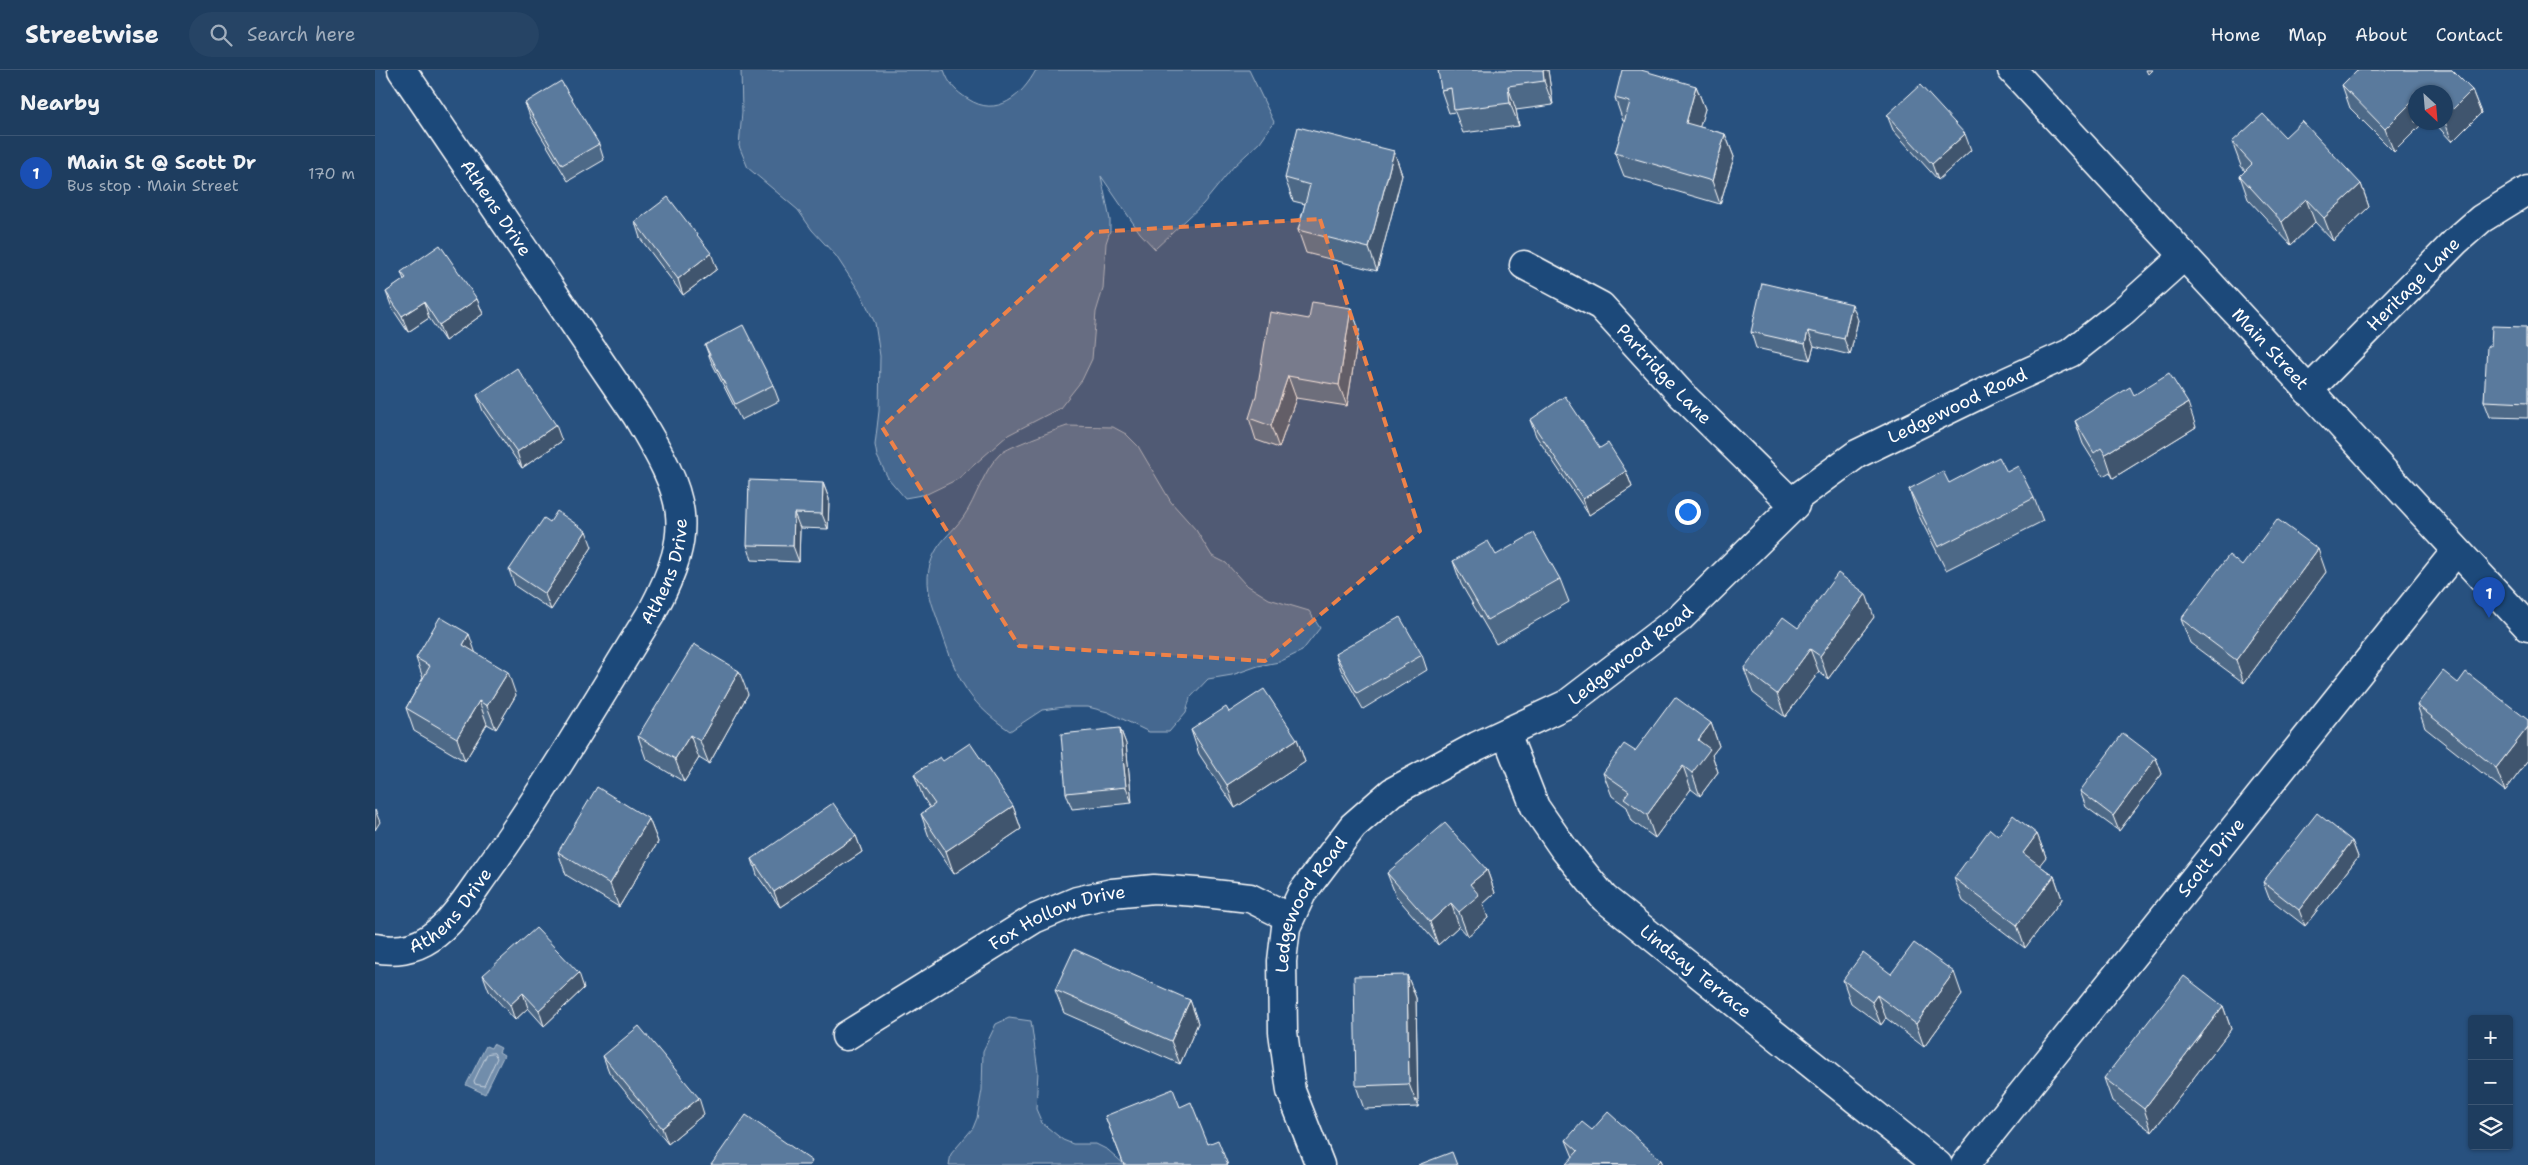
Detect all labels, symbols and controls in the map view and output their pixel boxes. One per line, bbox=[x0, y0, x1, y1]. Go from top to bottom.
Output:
search box bbox=[189, 12, 539, 57]
text: Streetwise bbox=[25, 19, 159, 51]
icon: search bbox=[207, 21, 235, 49]
text: Search here bbox=[247, 22, 356, 47]
text: Home bbox=[2211, 23, 2260, 47]
text: Map bbox=[2288, 23, 2327, 47]
text: About bbox=[2355, 23, 2408, 47]
text: Contact bbox=[2436, 23, 2503, 47]
north arrow bbox=[2408, 85, 2453, 130]
text: Nearby bbox=[20, 89, 100, 117]
text: Main St @ Scott Dr bbox=[67, 150, 256, 175]
street label: Athens Drive bbox=[455, 155, 537, 261]
text: 1 bbox=[32, 163, 40, 184]
text: 170 m bbox=[308, 163, 355, 184]
text: Bus stop · Main Street bbox=[67, 175, 239, 196]
street label: Heritage Lane bbox=[2361, 232, 2465, 337]
street label: Main Street bbox=[2226, 303, 2314, 395]
street label: Partridge Lane bbox=[1611, 319, 1717, 430]
street label: Ledgewood Road bbox=[1884, 362, 2031, 449]
your location bbox=[1675, 499, 1701, 525]
street label: Athens Drive bbox=[635, 518, 693, 629]
pin: 1 bbox=[2473, 577, 2505, 618]
street label: Ledgewood Road bbox=[1563, 600, 1698, 711]
street label: Scott Drive bbox=[2172, 813, 2250, 902]
street label: Ledgewood Road bbox=[1270, 832, 1353, 973]
street label: Athens Drive bbox=[406, 863, 497, 959]
street label: Fox Hollow Drive bbox=[984, 880, 1127, 956]
street label: Lindsay Terrace bbox=[1635, 919, 1756, 1023]
map controls bbox=[2468, 1015, 2513, 1150]
button: + bbox=[2468, 1015, 2513, 1060]
button: − bbox=[2468, 1060, 2513, 1105]
button: layers bbox=[2468, 1105, 2513, 1150]

